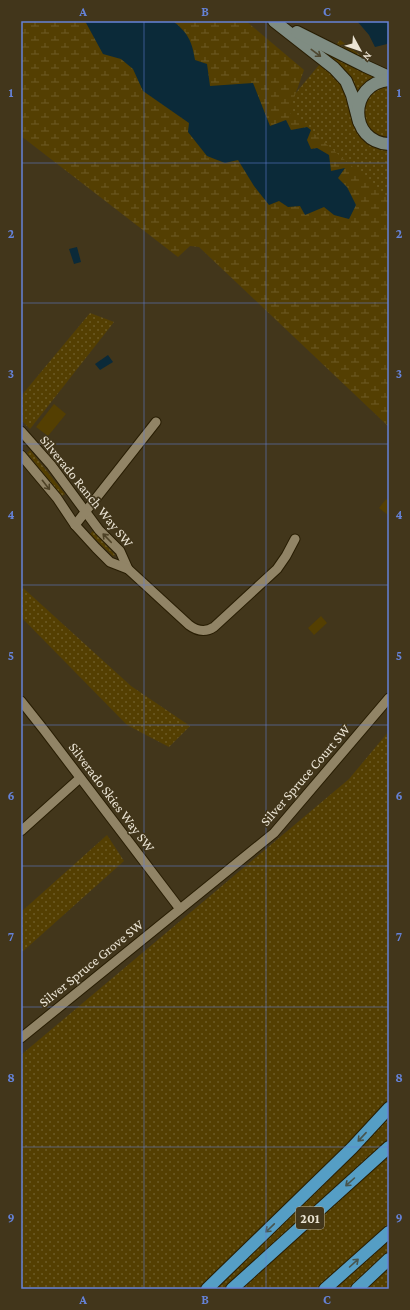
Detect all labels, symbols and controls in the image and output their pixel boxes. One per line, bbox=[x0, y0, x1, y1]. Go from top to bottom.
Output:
text: A bbox=[78, 4, 87, 19]
text: B bbox=[201, 4, 209, 19]
text: C bbox=[323, 4, 331, 19]
north arrow bbox=[340, 30, 380, 70]
one-way arrow bbox=[310, 49, 321, 57]
text: N bbox=[360, 50, 375, 64]
text: 1 bbox=[9, 85, 14, 100]
text: 1 bbox=[397, 85, 402, 100]
text: 2 bbox=[8, 226, 15, 241]
text: 2 bbox=[396, 226, 403, 241]
text: 3 bbox=[8, 366, 14, 381]
text: 3 bbox=[396, 366, 402, 381]
street label: Silverado Ranch Way SW bbox=[37, 432, 137, 550]
one-way arrow bbox=[42, 479, 50, 490]
text: 4 bbox=[7, 507, 15, 522]
text: 4 bbox=[395, 507, 403, 522]
one-way arrow bbox=[102, 533, 112, 543]
text: 5 bbox=[8, 648, 14, 663]
text: 5 bbox=[396, 648, 402, 663]
street label: Silver Spruce Court SW bbox=[257, 721, 353, 829]
street label: Silverado Skies Way SW bbox=[66, 739, 158, 855]
text: 6 bbox=[7, 788, 15, 803]
text: 6 bbox=[395, 788, 403, 803]
street label: Silver Spruce Grove SW bbox=[36, 916, 147, 1010]
text: 7 bbox=[8, 929, 14, 944]
text: 7 bbox=[396, 929, 402, 944]
text: 8 bbox=[7, 1070, 15, 1085]
text: 8 bbox=[395, 1070, 403, 1085]
one-way arrow bbox=[358, 1132, 367, 1142]
one-way arrow bbox=[345, 1177, 355, 1186]
road number: 201 bbox=[296, 1207, 324, 1229]
text: 9 bbox=[7, 1210, 15, 1225]
text: 9 bbox=[395, 1210, 403, 1225]
one-way arrow bbox=[265, 1223, 275, 1233]
one-way arrow bbox=[349, 1259, 359, 1268]
text: A bbox=[78, 1292, 87, 1307]
text: B bbox=[201, 1292, 209, 1307]
text: C bbox=[323, 1292, 331, 1307]

